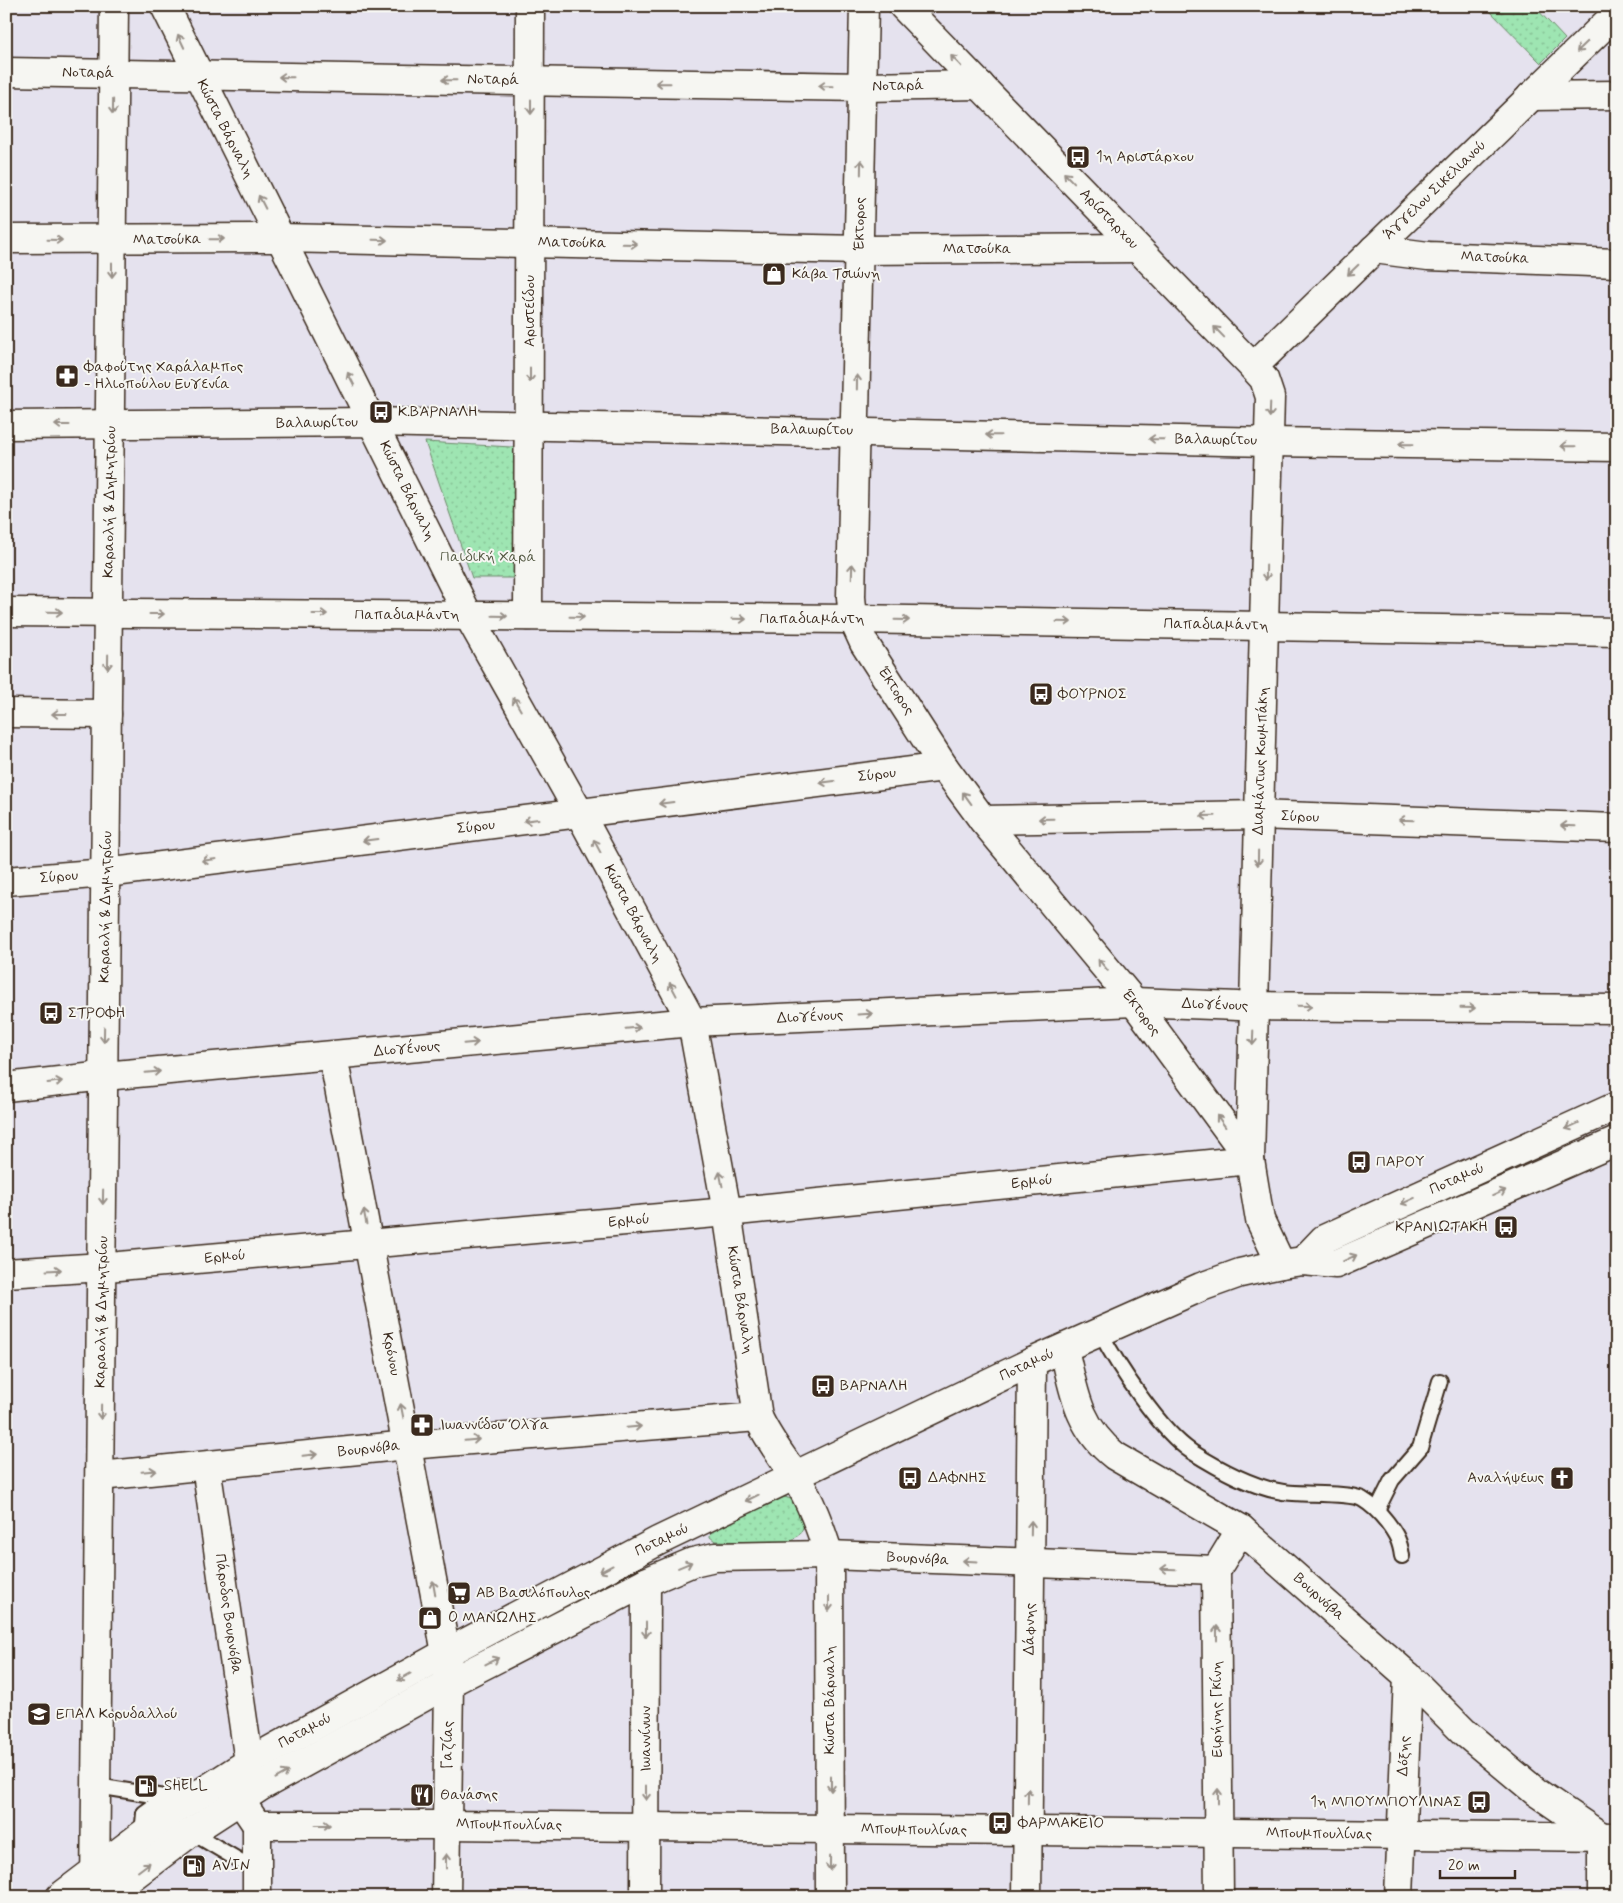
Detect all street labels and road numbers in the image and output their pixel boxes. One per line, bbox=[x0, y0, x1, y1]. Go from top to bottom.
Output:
street label: Νοταρά bbox=[62, 63, 115, 83]
street label: Νοταρά bbox=[467, 70, 520, 90]
street label: Κώστα Βάρναλη bbox=[191, 76, 259, 182]
street label: Νοταρά bbox=[872, 76, 925, 96]
street label: Άγγελου Σικελιανού bbox=[1379, 136, 1491, 244]
street label: Αρίσταρχου bbox=[1075, 184, 1143, 254]
street label: Έκτορος bbox=[850, 197, 870, 251]
street label: Ματσούκα bbox=[133, 229, 202, 251]
street label: Ματσούκα bbox=[538, 232, 607, 254]
street label: Ματσούκα bbox=[943, 239, 1012, 259]
street label: Ματσούκα bbox=[1460, 247, 1530, 269]
street label: Αριστείδου bbox=[520, 275, 540, 347]
street label: Βαλαωρίτου bbox=[276, 412, 358, 434]
street label: Βαλαωρίτου bbox=[771, 419, 853, 441]
street label: Καραολή & Δημητρίου bbox=[99, 426, 121, 578]
street label: Βαλαωρίτου bbox=[1175, 429, 1257, 451]
street label: Κώστα Βάρναλη bbox=[374, 438, 440, 544]
street label: Παπαδιαμάντη bbox=[354, 605, 460, 625]
street label: Παπαδιαμάντη bbox=[759, 609, 865, 629]
street label: Παπαδιαμάντη bbox=[1163, 614, 1269, 636]
street label: Έκτορος bbox=[873, 663, 919, 719]
street label: Διαμάντως Κουμπάκη bbox=[1248, 686, 1274, 835]
street label: Σύρου bbox=[857, 763, 897, 787]
street label: Σύρου bbox=[1281, 806, 1320, 828]
street label: Σύρου bbox=[456, 815, 496, 839]
street label: Καραολή & Δημητρίου bbox=[95, 831, 117, 983]
street label: Κώστα Βάρναλη bbox=[599, 861, 667, 967]
street label: Σύρου bbox=[39, 865, 79, 889]
street label: Έκτορος bbox=[1117, 986, 1165, 1041]
street label: Διογένους bbox=[1181, 994, 1249, 1016]
street label: Διογένους bbox=[776, 1005, 844, 1029]
street label: Διογένους bbox=[373, 1036, 442, 1062]
street label: Ποταμού bbox=[1426, 1158, 1488, 1200]
street label: Ερμού bbox=[1010, 1170, 1054, 1194]
street label: Ερμού bbox=[607, 1209, 651, 1233]
street label: Καραολή & Δημητρίου bbox=[91, 1236, 113, 1388]
street label: Ερμού bbox=[203, 1245, 247, 1269]
street label: Κώστα Βάρναλη bbox=[722, 1245, 758, 1356]
street label: Κρόνου bbox=[377, 1330, 405, 1378]
street label: Ποταμού bbox=[996, 1344, 1058, 1386]
street label: Βουρνόβα bbox=[337, 1436, 402, 1462]
street label: Ποταμού bbox=[631, 1518, 693, 1562]
street label: Βουρνόβα bbox=[886, 1547, 950, 1571]
street label: Πάροδος Βουρνόβα bbox=[210, 1552, 246, 1676]
street label: Βουρνόβα bbox=[1289, 1569, 1349, 1626]
street label: Δάφνης bbox=[1020, 1602, 1040, 1655]
street label: Κώστα Βάρναλη bbox=[820, 1645, 840, 1754]
street label: Ειρήνης Γκίνη bbox=[1207, 1660, 1227, 1757]
street label: Ιωαννίνων bbox=[636, 1706, 656, 1772]
street label: Ποταμού bbox=[275, 1708, 335, 1754]
street label: Γαζίας bbox=[438, 1720, 458, 1769]
street label: Δόξης bbox=[1393, 1735, 1415, 1777]
street label: Μπουμπουλίνας bbox=[456, 1814, 563, 1836]
street label: Μπουμπουλίνας bbox=[861, 1819, 968, 1841]
street label: Μπουμπουλίνας bbox=[1266, 1823, 1373, 1845]

